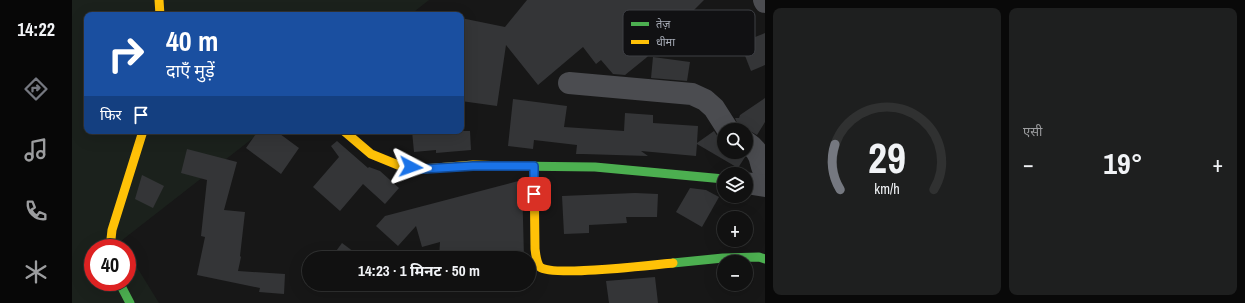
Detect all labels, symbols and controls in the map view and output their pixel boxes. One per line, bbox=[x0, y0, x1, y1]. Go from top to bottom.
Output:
legend bbox=[623, 10, 755, 56]
text: 14:22 bbox=[17, 17, 55, 42]
text: तेज़ bbox=[656, 17, 671, 31]
text: 40 m bbox=[166, 22, 218, 60]
icon: right bbox=[100, 28, 152, 80]
text: धीमा bbox=[656, 35, 675, 49]
text: दाएँ मुड़ें bbox=[166, 58, 215, 83]
icon: directions bbox=[22, 75, 50, 103]
text: फिर bbox=[100, 104, 122, 125]
icon: arrive bbox=[130, 104, 152, 126]
map controls bbox=[717, 123, 753, 291]
button: search bbox=[717, 123, 753, 159]
text: एसी bbox=[1023, 123, 1042, 140]
text: 29 bbox=[868, 129, 906, 185]
icon: music bbox=[22, 136, 50, 164]
text: 19° bbox=[1103, 143, 1143, 183]
position arrow bbox=[390, 146, 432, 188]
text: − bbox=[1023, 149, 1034, 179]
text: + bbox=[1212, 149, 1223, 179]
button: layers bbox=[717, 167, 753, 203]
pin bbox=[517, 177, 551, 211]
text: km/h bbox=[874, 178, 900, 197]
icon: arrive bbox=[523, 183, 545, 205]
icon: phone bbox=[22, 197, 50, 225]
button: + bbox=[717, 211, 753, 247]
speed limit sign: 40 bbox=[84, 239, 136, 291]
button: − bbox=[717, 255, 753, 291]
icon: climate bbox=[22, 258, 50, 286]
text: 14:23 · 1 मिनट · 50 m bbox=[358, 260, 480, 281]

